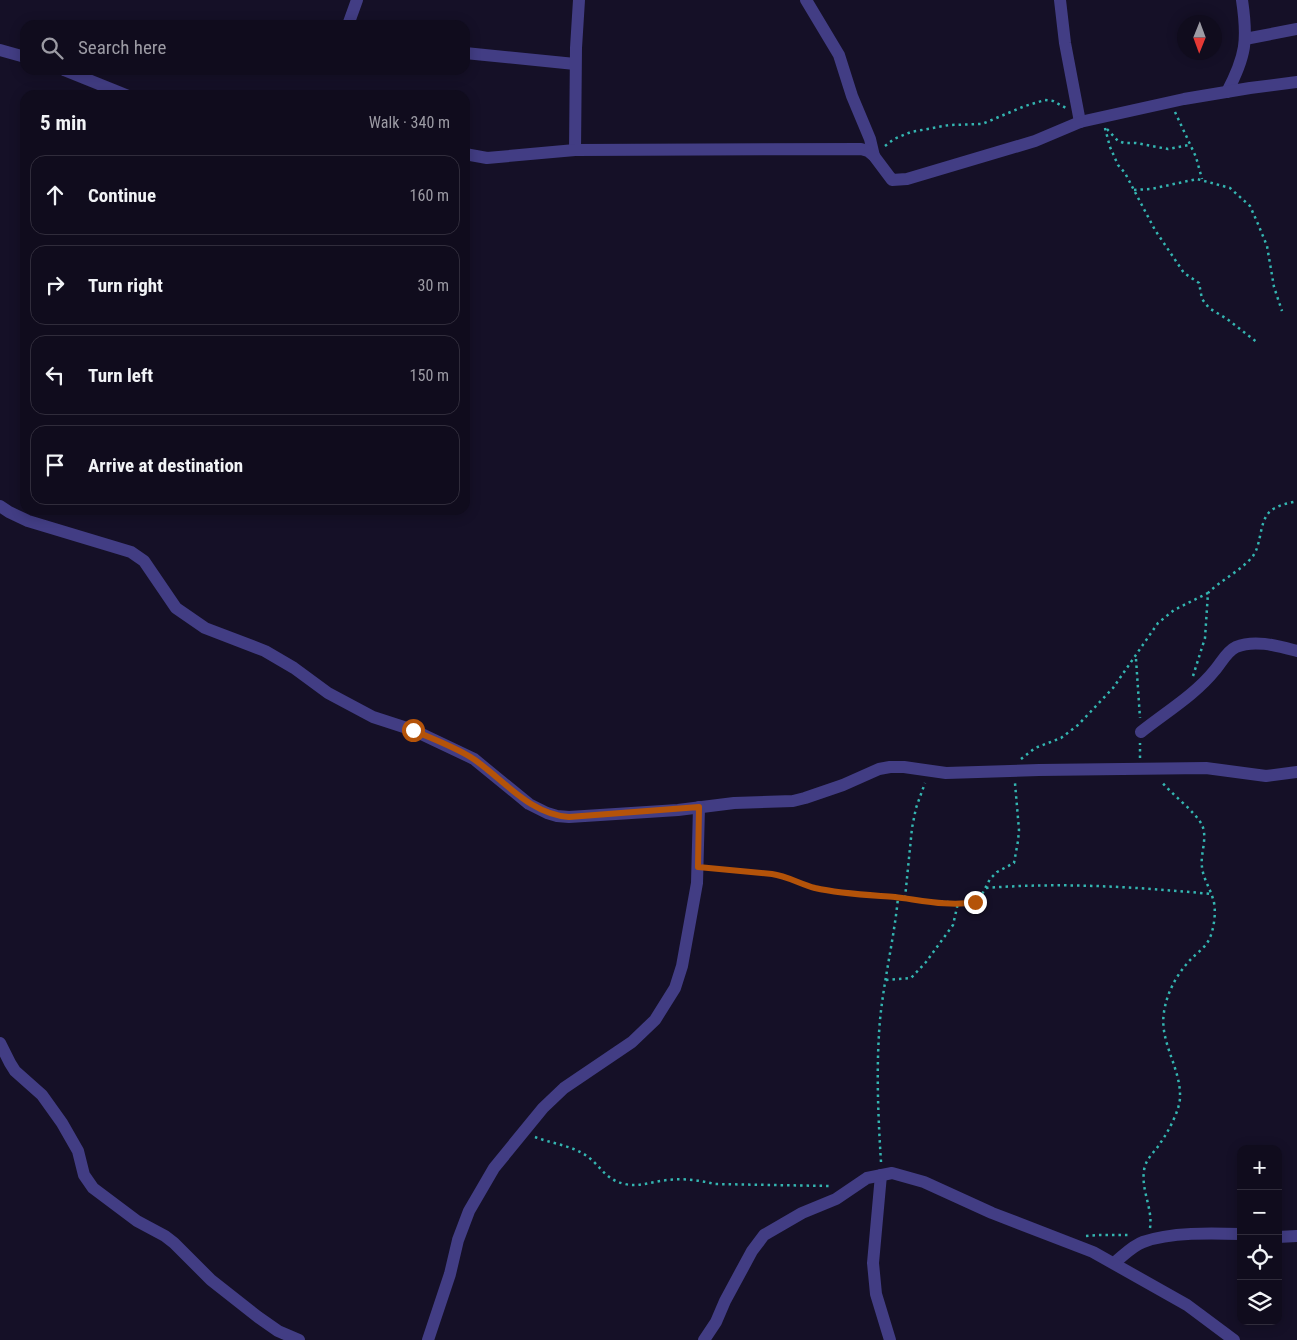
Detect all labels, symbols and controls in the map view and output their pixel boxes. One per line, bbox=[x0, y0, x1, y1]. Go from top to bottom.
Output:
north arrow bbox=[1177, 15, 1222, 60]
search box bbox=[20, 20, 470, 75]
icon: search bbox=[38, 34, 66, 62]
text: Search here bbox=[78, 36, 166, 59]
text: 5 min bbox=[40, 111, 87, 135]
text: Walk · 340 m bbox=[369, 113, 450, 132]
icon: ahead bbox=[41, 181, 69, 209]
text: Continue bbox=[88, 184, 156, 207]
text: 160 m bbox=[410, 186, 449, 205]
icon: right bbox=[41, 271, 69, 299]
text: Turn right bbox=[88, 274, 163, 297]
text: 30 m bbox=[417, 276, 449, 295]
icon: left bbox=[41, 361, 69, 389]
text: Turn left bbox=[88, 364, 153, 387]
text: 150 m bbox=[410, 366, 449, 385]
icon: arrive bbox=[41, 451, 69, 479]
text: Arrive at destination bbox=[88, 454, 243, 477]
route start bbox=[402, 719, 425, 742]
route end bbox=[964, 891, 987, 914]
map controls bbox=[1237, 1145, 1282, 1325]
button: + bbox=[1237, 1145, 1282, 1190]
button: − bbox=[1237, 1190, 1282, 1235]
button: locate bbox=[1237, 1235, 1282, 1280]
button: layers bbox=[1237, 1280, 1282, 1325]

